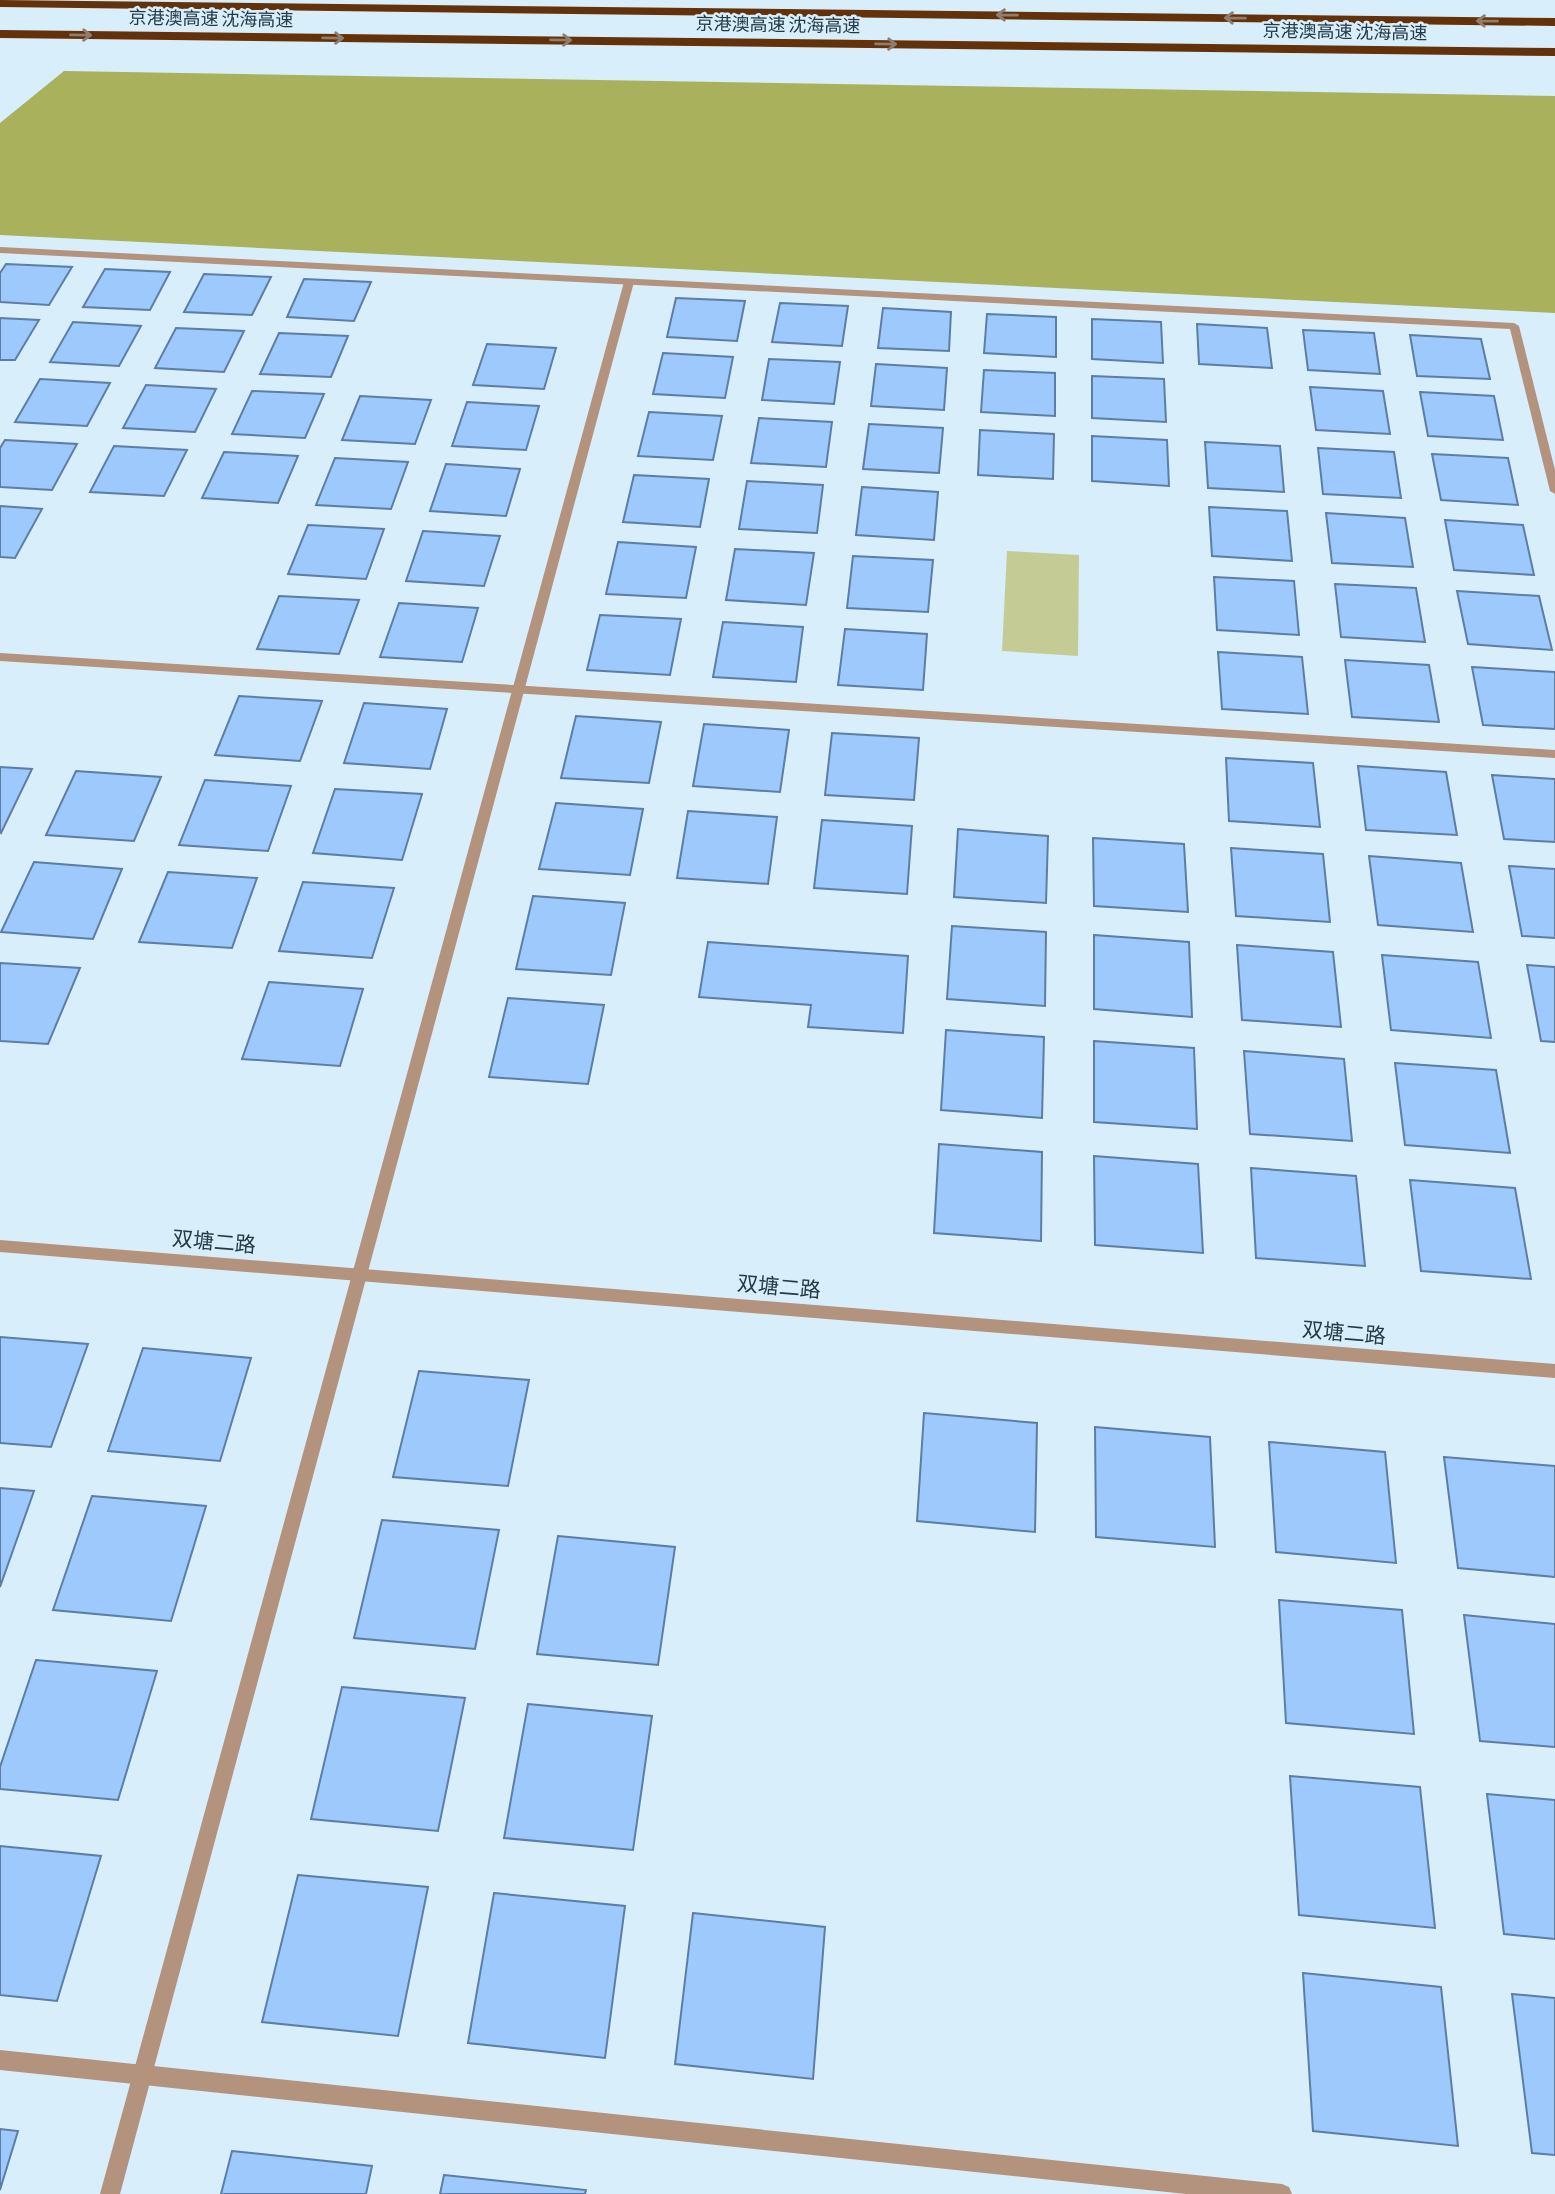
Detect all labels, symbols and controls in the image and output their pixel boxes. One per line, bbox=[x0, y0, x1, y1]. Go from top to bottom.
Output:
street label: 京港澳高速 沈海高速 bbox=[128, 8, 294, 31]
one-way arrow bbox=[996, 8, 1019, 22]
one-way arrow bbox=[1224, 11, 1247, 25]
street label: 京港澳高速 沈海高速 bbox=[695, 14, 861, 37]
one-way arrow bbox=[1476, 14, 1499, 28]
street label: 京港澳高速 沈海高速 bbox=[1262, 21, 1428, 44]
one-way arrow bbox=[69, 28, 92, 41]
one-way arrow bbox=[321, 31, 344, 44]
one-way arrow bbox=[549, 33, 572, 47]
one-way arrow bbox=[874, 37, 897, 51]
street label: 双塘二路 bbox=[171, 1226, 257, 1259]
street label: 双塘二路 bbox=[736, 1271, 822, 1304]
street label: 双塘二路 bbox=[1301, 1317, 1387, 1350]

